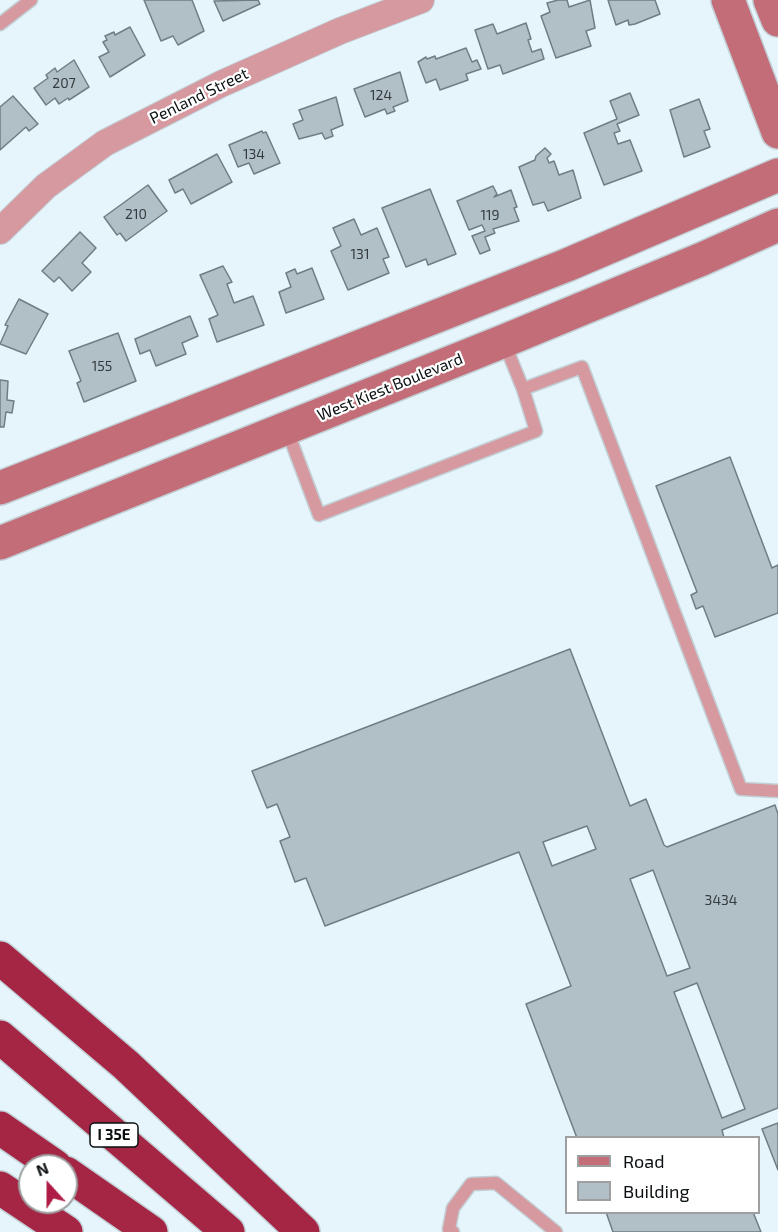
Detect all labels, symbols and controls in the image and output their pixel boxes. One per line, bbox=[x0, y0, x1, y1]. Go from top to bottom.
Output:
street label: Penland Street bbox=[147, 64, 251, 128]
house number: 207 bbox=[52, 75, 76, 91]
house number: 124 bbox=[370, 87, 392, 103]
house number: 134 bbox=[243, 146, 265, 162]
house number: 210 bbox=[125, 206, 147, 222]
house number: 119 bbox=[480, 207, 500, 223]
house number: 131 bbox=[351, 246, 369, 262]
street label: West Kiest Boulevard bbox=[314, 349, 466, 425]
house number: 155 bbox=[92, 358, 112, 374]
house number: 3434 bbox=[705, 892, 737, 908]
road number: I 35E bbox=[90, 1123, 138, 1147]
legend bbox=[565, 1136, 760, 1214]
text: Road bbox=[623, 1150, 664, 1172]
north arrow bbox=[18, 1154, 78, 1214]
text: N bbox=[33, 1158, 51, 1180]
text: Building bbox=[623, 1180, 690, 1202]

